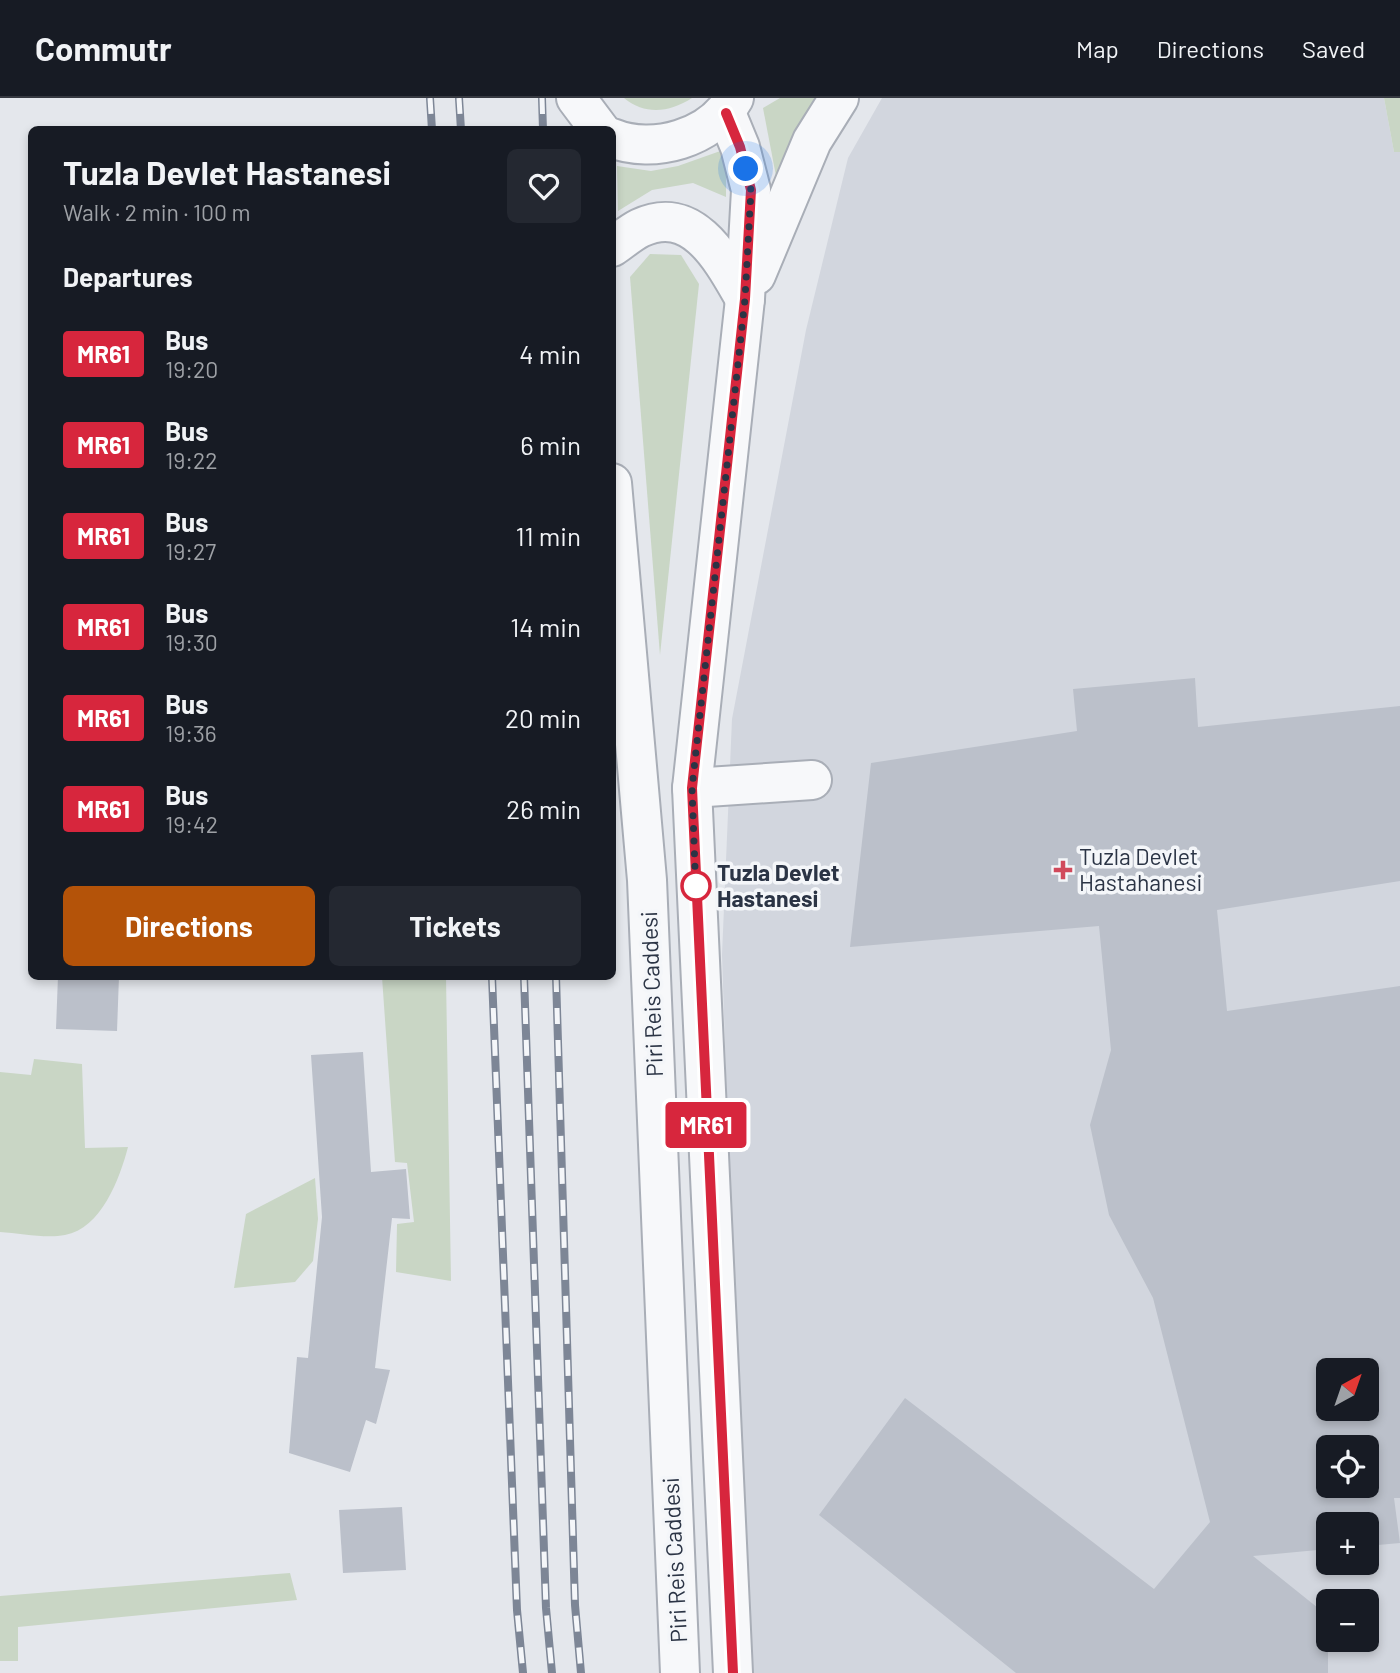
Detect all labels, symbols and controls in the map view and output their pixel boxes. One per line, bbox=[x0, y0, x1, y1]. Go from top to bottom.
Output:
text: Commutr bbox=[35, 28, 172, 68]
text: Map bbox=[1076, 34, 1119, 63]
text: Directions bbox=[1157, 34, 1264, 63]
text: Saved bbox=[1302, 34, 1365, 63]
button: heart bbox=[507, 149, 581, 223]
your location bbox=[728, 151, 763, 186]
text: Tuzla Devlet Hastanesi bbox=[63, 152, 391, 192]
text: Walk · 2 min · 100 m bbox=[63, 198, 251, 226]
text: Departures bbox=[63, 261, 193, 292]
text: Bus bbox=[165, 324, 208, 355]
text: 4 min bbox=[519, 338, 581, 369]
text: MR61 bbox=[77, 339, 130, 368]
text: 19:20 bbox=[165, 355, 218, 383]
text: Bus bbox=[165, 415, 208, 446]
text: 6 min bbox=[520, 429, 581, 460]
text: MR61 bbox=[77, 430, 130, 459]
text: 19:22 bbox=[165, 446, 218, 474]
text: Bus bbox=[165, 506, 208, 537]
text: 11 min bbox=[515, 520, 581, 551]
text: MR61 bbox=[77, 521, 130, 550]
text: 19:27 bbox=[165, 537, 216, 565]
text: Bus bbox=[165, 597, 208, 628]
text: 14 min bbox=[510, 611, 581, 642]
text: MR61 bbox=[77, 612, 130, 641]
text: 19:30 bbox=[165, 628, 218, 656]
text: Bus bbox=[165, 688, 208, 719]
text: 20 min bbox=[505, 702, 581, 733]
text: MR61 bbox=[77, 703, 130, 732]
text: 19:36 bbox=[165, 719, 217, 747]
text: Bus bbox=[165, 779, 208, 810]
text: 26 min bbox=[506, 793, 581, 824]
text: MR61 bbox=[77, 794, 130, 823]
text: 19:42 bbox=[165, 810, 218, 838]
place label: Tuzla Devlet Hastahanesi bbox=[1079, 842, 1202, 896]
place label: Tuzla Devlet Hastanesi bbox=[717, 858, 840, 912]
marker: Tuzla Devlet Hastahanesi bbox=[1053, 860, 1073, 880]
marker: Tuzla Devlet Hastanesi bbox=[681, 871, 711, 901]
button: Directions bbox=[63, 886, 315, 966]
button: Tickets bbox=[329, 886, 581, 966]
street label: Piri Reis Caddesi bbox=[634, 911, 668, 1077]
line badge: MR61 bbox=[657, 1102, 755, 1148]
text: MR61 bbox=[679, 1110, 733, 1139]
north arrow bbox=[1316, 1358, 1379, 1421]
map controls bbox=[1316, 1358, 1379, 1652]
button: locate bbox=[1316, 1435, 1379, 1498]
street label: Piri Reis Caddesi bbox=[656, 1477, 692, 1644]
button: + bbox=[1316, 1512, 1379, 1575]
button: − bbox=[1316, 1589, 1379, 1652]

